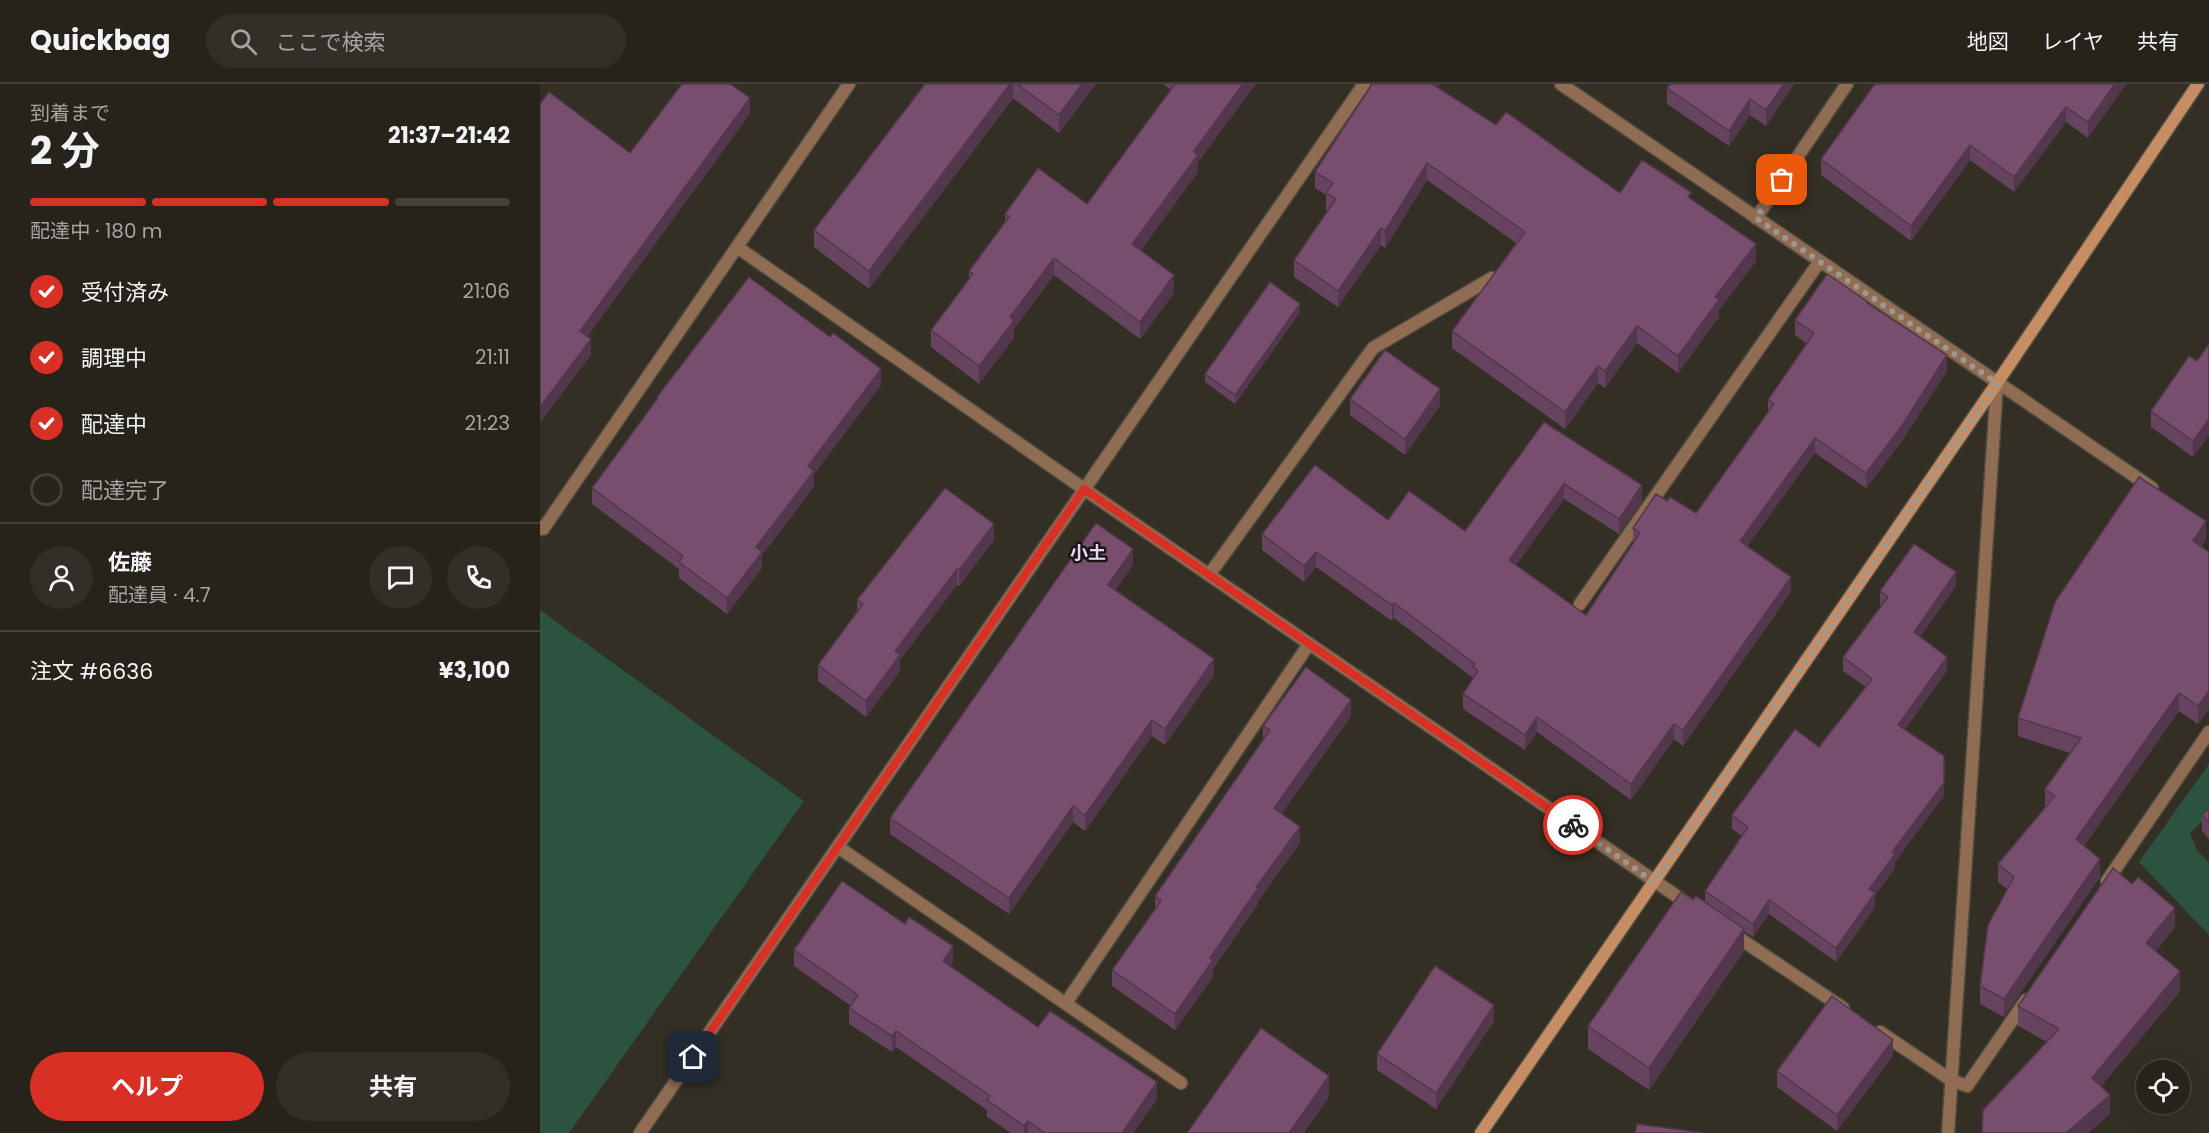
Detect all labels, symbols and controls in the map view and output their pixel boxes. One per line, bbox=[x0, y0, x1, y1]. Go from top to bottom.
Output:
search box bbox=[206, 14, 626, 68]
text: Quickbag bbox=[30, 21, 170, 60]
icon: search bbox=[227, 25, 260, 58]
text: ここで検索 bbox=[275, 27, 386, 58]
text: 地図 bbox=[1967, 27, 2009, 56]
text: レイヤ bbox=[2042, 27, 2104, 56]
text: 共有 bbox=[2137, 27, 2179, 56]
text: 到着まで bbox=[30, 99, 110, 127]
text: 21:37–21:42 bbox=[388, 120, 510, 151]
text: 2 分 bbox=[30, 123, 100, 178]
pin bbox=[1756, 154, 1807, 205]
icon: bag bbox=[1765, 163, 1798, 196]
text: 配達中 · 180 m bbox=[30, 217, 162, 245]
icon: check bbox=[30, 275, 63, 308]
text: 受付済み bbox=[81, 277, 169, 308]
text: 21:06 bbox=[463, 277, 510, 305]
icon: check bbox=[30, 341, 63, 374]
text: 調理中 bbox=[81, 343, 147, 374]
text: 21:11 bbox=[475, 343, 510, 371]
icon: check bbox=[30, 407, 63, 440]
text: 配達中 bbox=[81, 409, 147, 440]
text: 21:23 bbox=[465, 409, 510, 437]
text: 配達完了 bbox=[81, 475, 169, 506]
district label: 小土 bbox=[1070, 540, 1106, 565]
button: person bbox=[30, 546, 93, 609]
button: chat bbox=[369, 546, 432, 609]
button: phone bbox=[447, 546, 510, 609]
text: 佐藤 bbox=[108, 547, 152, 578]
text: 配達員 · 4.7 bbox=[108, 581, 211, 609]
text: ¥3,100 bbox=[439, 655, 510, 686]
text: 注文 #6636 bbox=[30, 656, 153, 687]
courier bbox=[1543, 795, 1603, 855]
icon: bike bbox=[1557, 809, 1590, 842]
pin bbox=[667, 1031, 718, 1082]
icon: home bbox=[676, 1040, 709, 1073]
button: ヘルプ bbox=[30, 1052, 264, 1121]
button: 共有 bbox=[276, 1052, 510, 1121]
map controls bbox=[2136, 1060, 2190, 1114]
button: locate bbox=[2136, 1060, 2190, 1114]

